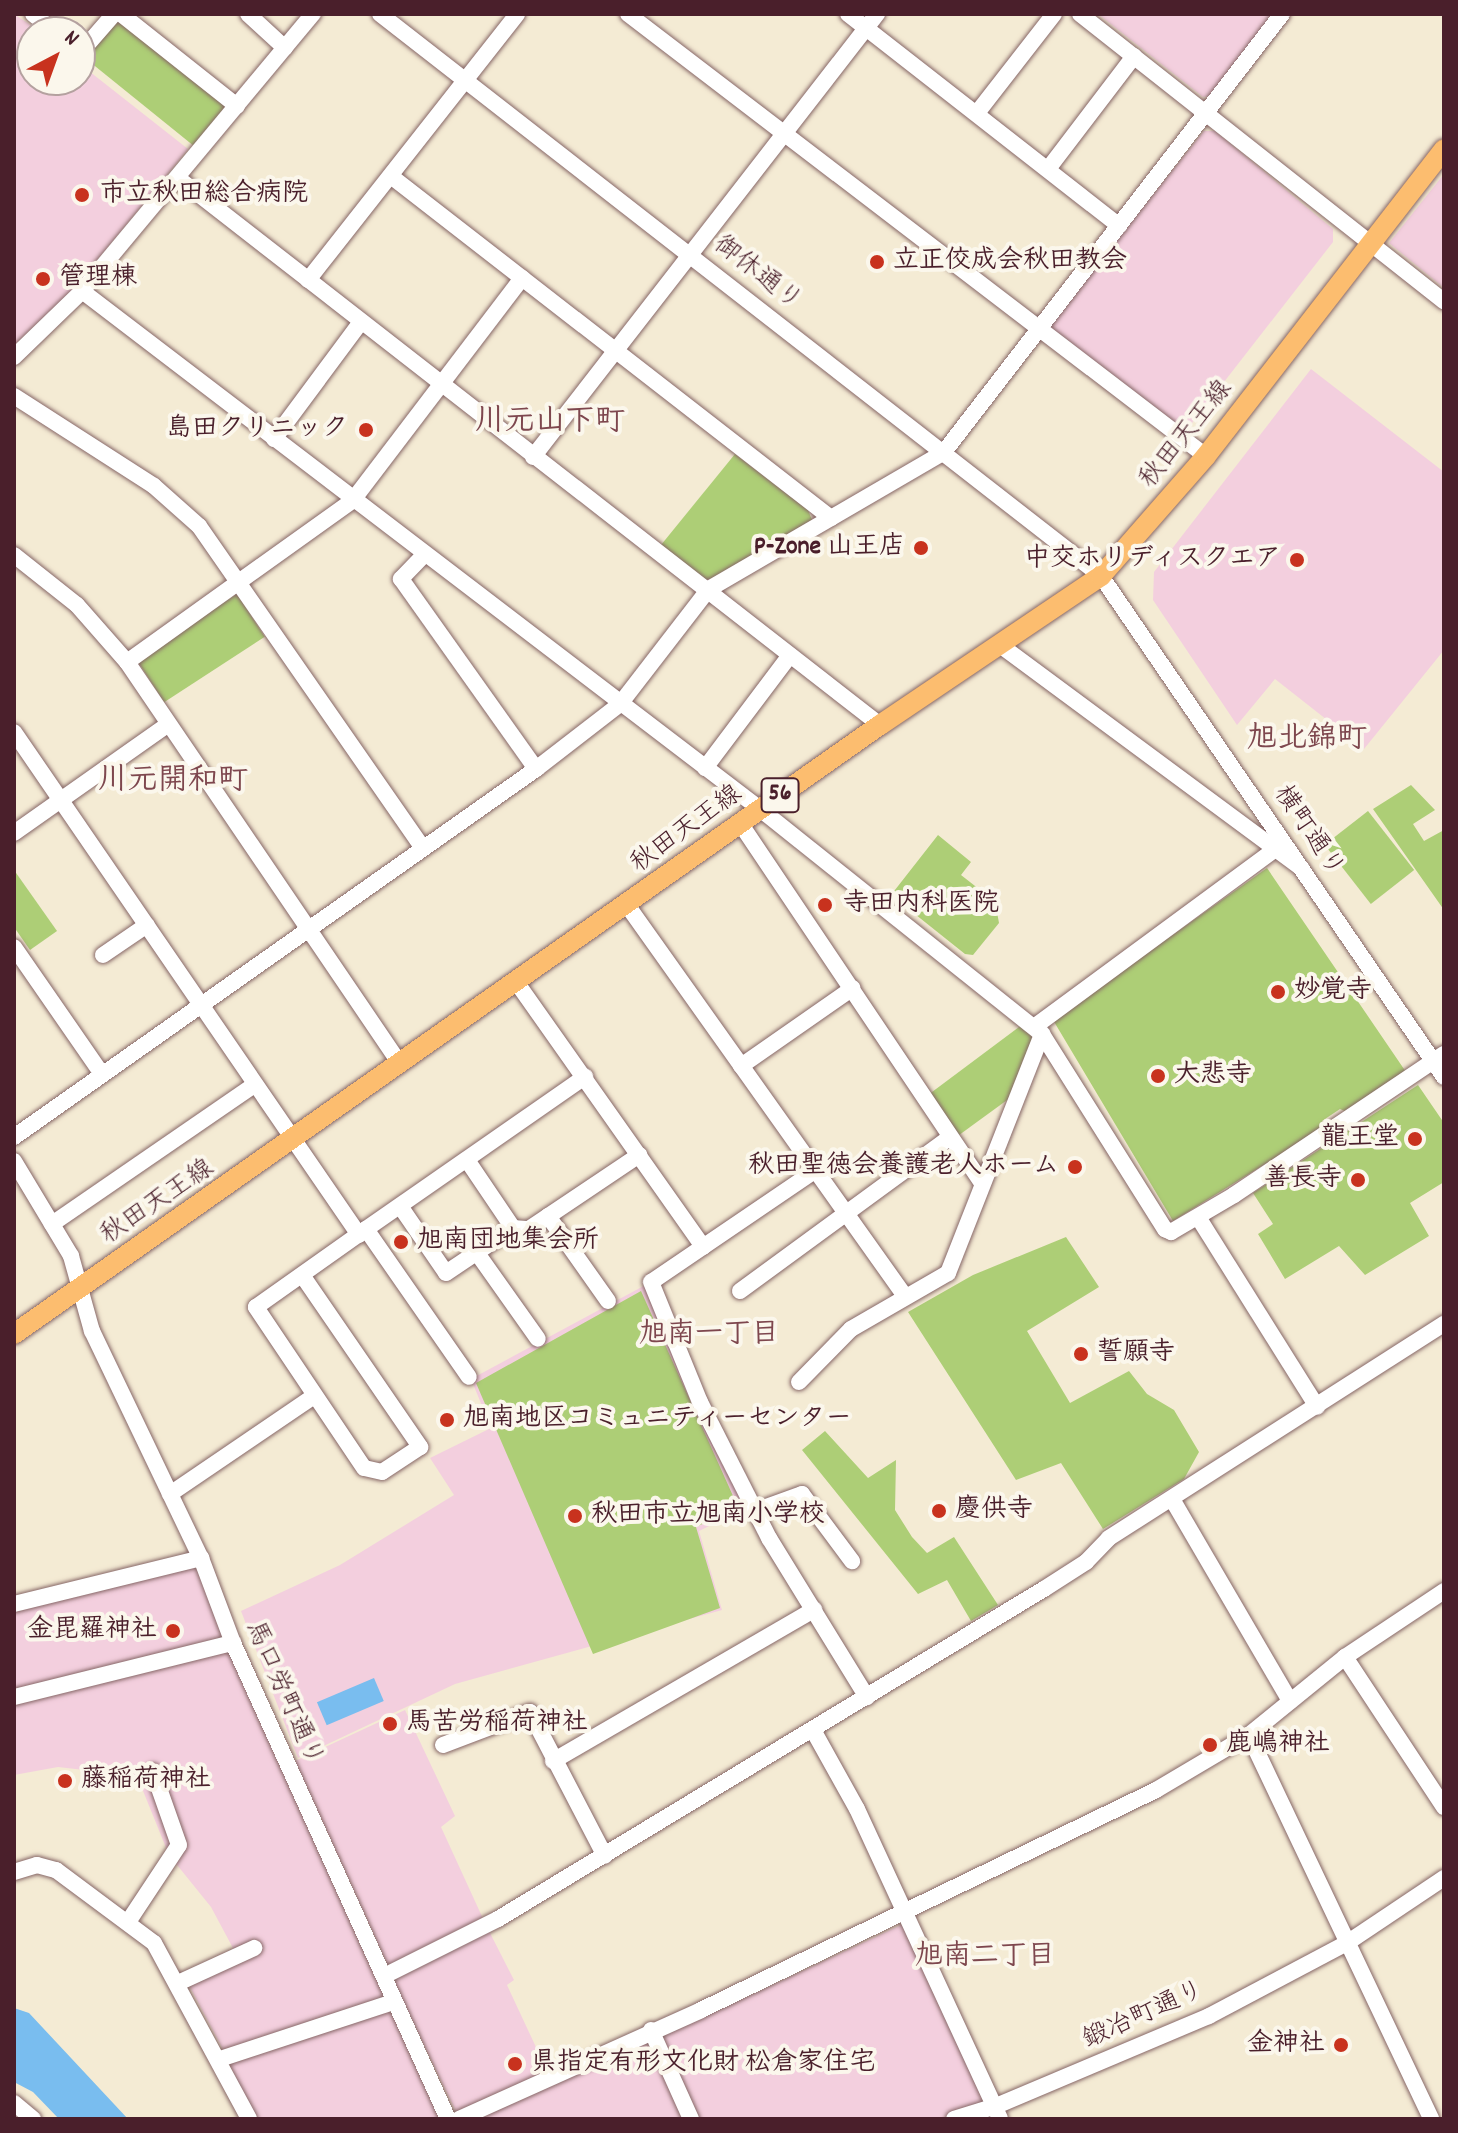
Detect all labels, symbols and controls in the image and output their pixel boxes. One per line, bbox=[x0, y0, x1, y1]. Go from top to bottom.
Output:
north arrow bbox=[16, 16, 96, 96]
text: N bbox=[56, 24, 85, 54]
place label: 市立秋田総合病院 bbox=[100, 179, 308, 211]
marker: 市立秋田総合病院 bbox=[71, 184, 93, 206]
street label: 御休通り bbox=[706, 230, 808, 318]
place label: 立正佼成会秋田教会 bbox=[893, 246, 1127, 278]
marker: 立正佼成会秋田教会 bbox=[868, 253, 886, 271]
place label: 管理棟 bbox=[59, 263, 137, 295]
marker: 管理棟 bbox=[34, 270, 52, 288]
street label: 秋田天王線 bbox=[1134, 375, 1240, 495]
district label: 川元山下町 bbox=[475, 406, 625, 442]
place label: 島田クリニック bbox=[166, 414, 348, 446]
marker: 島田クリニック bbox=[355, 419, 377, 441]
place label: P-Zone 山王店 bbox=[754, 532, 905, 564]
marker: P-Zone 山王店 bbox=[912, 539, 930, 557]
place label: 中交ホリディスクエア bbox=[1021, 544, 1281, 576]
marker: 中交ホリディスクエア bbox=[1288, 551, 1306, 569]
district label: 旭北錦町 bbox=[1247, 723, 1367, 759]
district label: 川元開和町 bbox=[98, 765, 248, 801]
road number: 56 bbox=[760, 775, 800, 815]
street label: 秋田天王線 bbox=[625, 779, 749, 881]
street label: 横町通り bbox=[1266, 780, 1350, 884]
place label: 寺田内科医院 bbox=[843, 889, 999, 921]
marker: 寺田内科医院 bbox=[814, 894, 836, 916]
place label: 妙覚寺 bbox=[1294, 976, 1372, 1008]
marker: 妙覚寺 bbox=[1269, 983, 1287, 1001]
place label: 大悲寺 bbox=[1174, 1060, 1252, 1092]
marker: 大悲寺 bbox=[1149, 1067, 1167, 1085]
place label: 龍王堂 bbox=[1321, 1123, 1399, 1155]
marker: 龍王堂 bbox=[1406, 1130, 1424, 1148]
place label: 秋田聖徳会養護老人ホーム bbox=[747, 1151, 1059, 1183]
street label: 秋田天王線 bbox=[95, 1154, 221, 1252]
marker: 秋田聖徳会養護老人ホーム bbox=[1066, 1158, 1084, 1176]
place label: 善長寺 bbox=[1264, 1164, 1342, 1196]
marker: 善長寺 bbox=[1349, 1171, 1367, 1189]
place label: 旭南団地集会所 bbox=[417, 1226, 599, 1258]
marker: 旭南団地集会所 bbox=[392, 1233, 410, 1251]
district label: 旭南一丁目 bbox=[639, 1319, 779, 1353]
place label: 誓願寺 bbox=[1097, 1338, 1175, 1370]
marker: 誓願寺 bbox=[1072, 1345, 1090, 1363]
place label: 旭南地区コミュニティーセンター bbox=[463, 1404, 853, 1436]
marker: 旭南地区コミュニティーセンター bbox=[438, 1411, 456, 1429]
place label: 慶供寺 bbox=[955, 1495, 1033, 1527]
place label: 秋田市立旭南小学校 bbox=[591, 1500, 825, 1532]
marker: 慶供寺 bbox=[930, 1502, 948, 1520]
marker: 秋田市立旭南小学校 bbox=[566, 1507, 584, 1525]
place label: 金毘羅神社 bbox=[27, 1615, 157, 1647]
street label: 馬口労町通り bbox=[237, 1616, 329, 1772]
marker: 金毘羅神社 bbox=[164, 1622, 182, 1640]
place label: 馬苦労稲荷神社 bbox=[406, 1708, 588, 1740]
marker: 馬苦労稲荷神社 bbox=[381, 1715, 399, 1733]
place label: 鹿嶋神社 bbox=[1226, 1729, 1330, 1761]
marker: 鹿嶋神社 bbox=[1201, 1736, 1219, 1754]
place label: 藤稲荷神社 bbox=[81, 1765, 211, 1797]
marker: 藤稲荷神社 bbox=[56, 1772, 74, 1790]
district label: 旭南二丁目 bbox=[915, 1941, 1055, 1975]
street label: 鍛冶町通り bbox=[1078, 1975, 1210, 2057]
place label: 金神社 bbox=[1247, 2029, 1325, 2061]
marker: 金神社 bbox=[1332, 2036, 1350, 2054]
place label: 県指定有形文化財 松倉家住宅 bbox=[531, 2048, 875, 2080]
marker: 県指定有形文化財 松倉家住宅 bbox=[506, 2055, 524, 2073]

